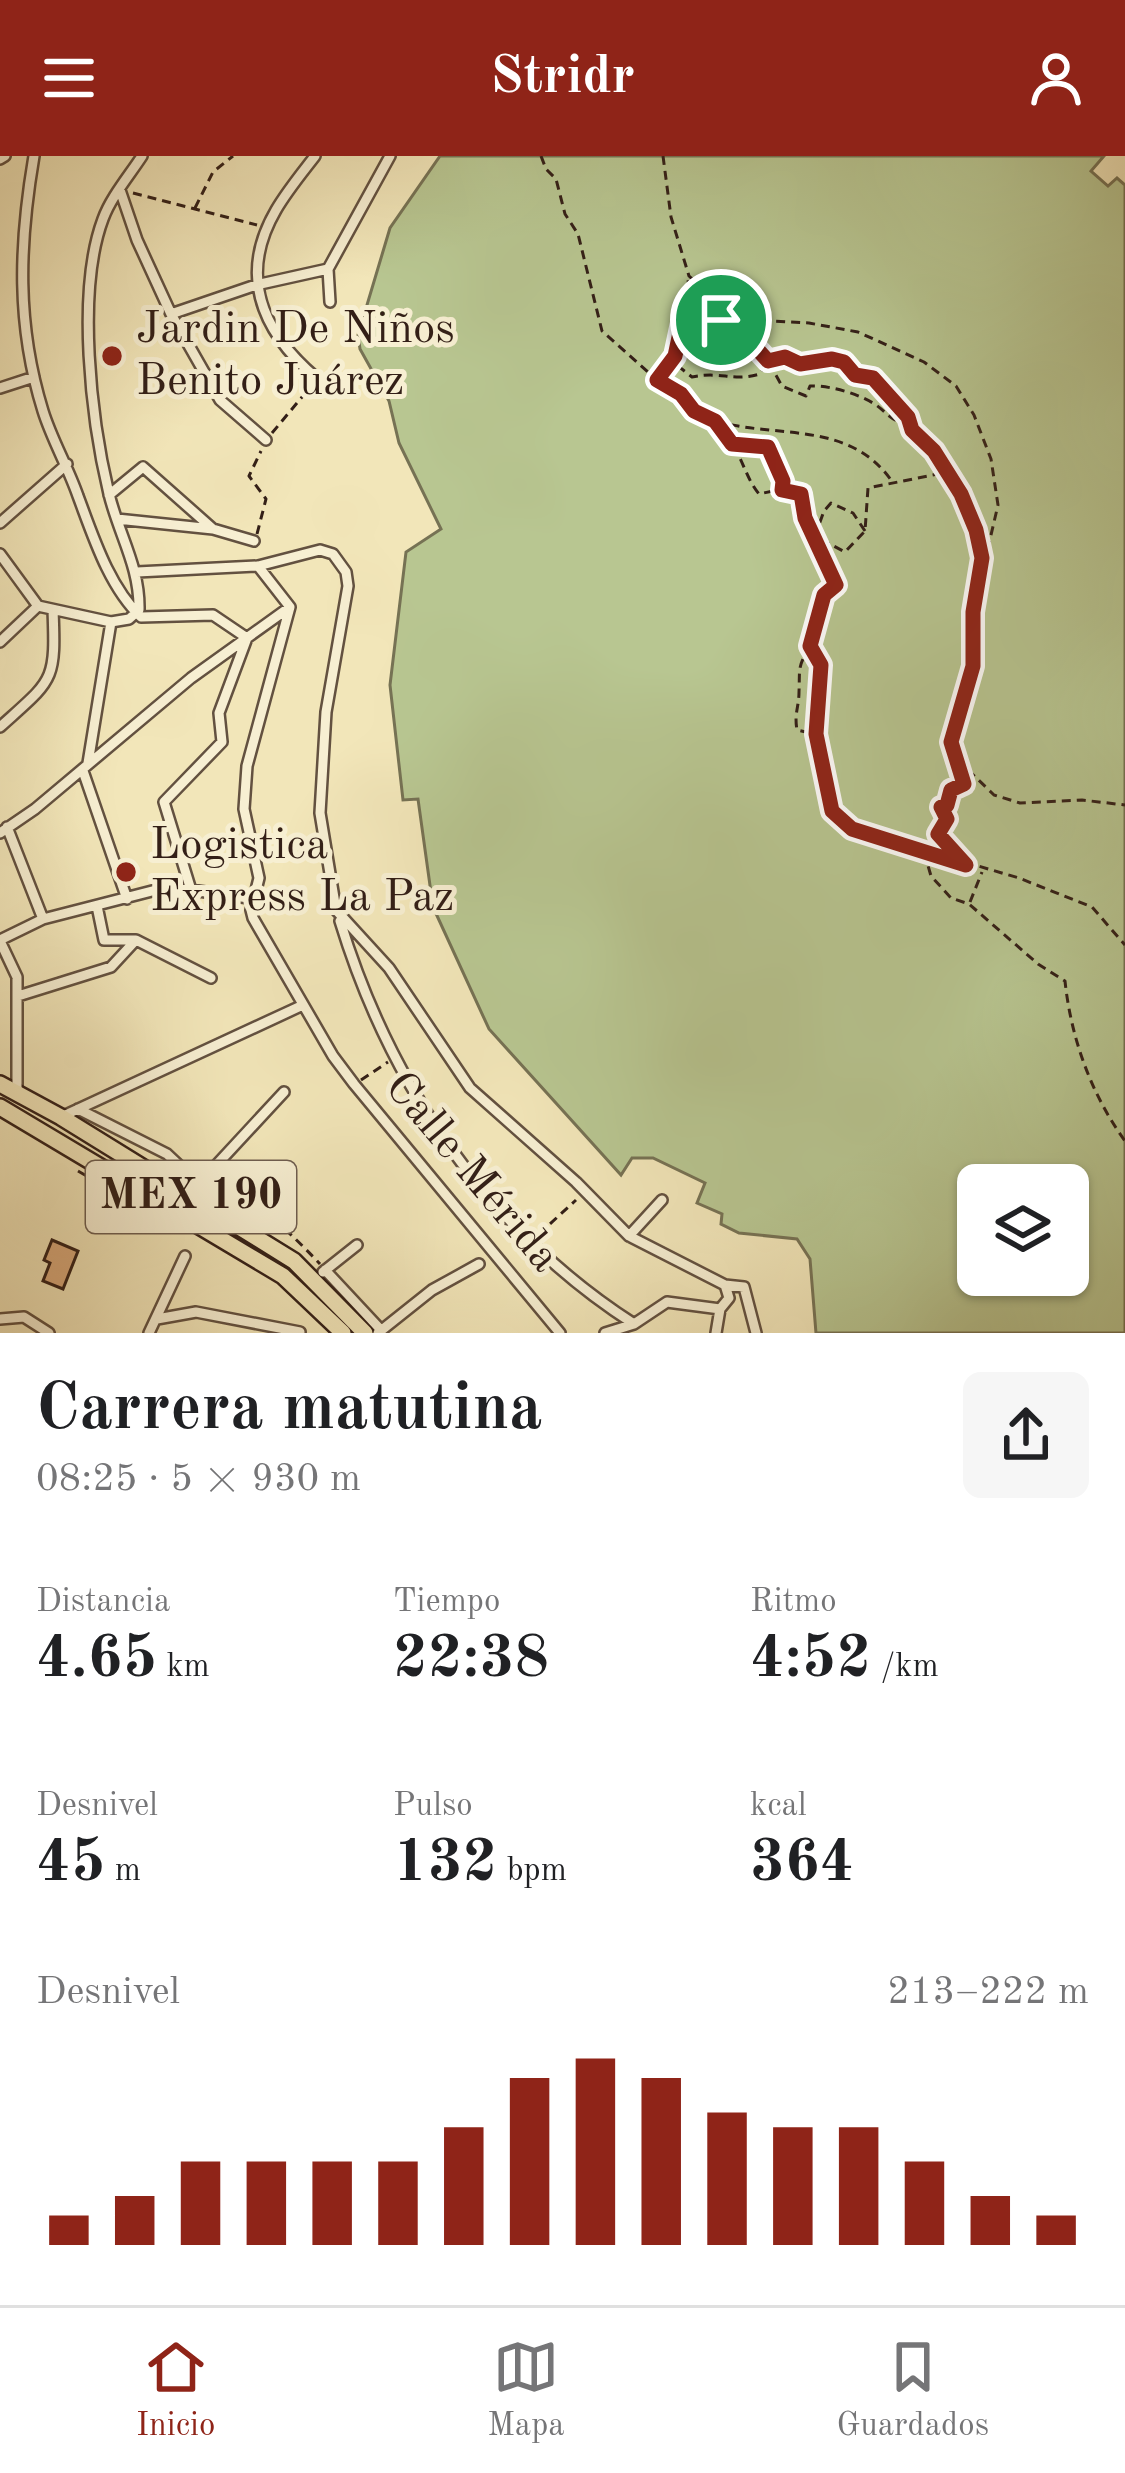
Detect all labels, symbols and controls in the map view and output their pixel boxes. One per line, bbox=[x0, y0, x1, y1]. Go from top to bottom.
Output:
icon: menu bbox=[36, 45, 102, 111]
icon: person bbox=[1023, 45, 1089, 111]
text: Stridr bbox=[490, 51, 635, 105]
pin bbox=[670, 269, 772, 371]
icon: arrive bbox=[688, 287, 754, 353]
place label: Jardin De Niños Benito Juárez bbox=[136, 308, 455, 405]
marker: Jardin De Niños Benito Juárez bbox=[99, 343, 125, 369]
place label: Logistica Express La Paz bbox=[150, 824, 454, 921]
marker: Logistica Express La Paz bbox=[113, 859, 139, 885]
street label: Calle Mérida bbox=[375, 1065, 567, 1281]
road number: MEX 190 bbox=[86, 1161, 296, 1233]
map controls bbox=[957, 1164, 1089, 1296]
button: layers bbox=[957, 1164, 1089, 1296]
button: share bbox=[963, 1372, 1089, 1498]
text: Carrera matutina bbox=[36, 1378, 543, 1444]
text: 08:25 · 5 × 930 m bbox=[36, 1460, 361, 1499]
text: Distancia bbox=[36, 1586, 170, 1619]
text: Tiempo bbox=[393, 1586, 500, 1619]
text: Ritmo bbox=[750, 1586, 837, 1619]
text: 4.65 bbox=[36, 1630, 157, 1690]
text: 22:38 bbox=[393, 1630, 549, 1690]
text: 4:52 bbox=[750, 1630, 871, 1690]
text: km bbox=[157, 1651, 210, 1684]
text: /km bbox=[871, 1651, 939, 1684]
text: Desnivel bbox=[36, 1790, 158, 1823]
text: Pulso bbox=[393, 1790, 473, 1823]
text: kcal bbox=[750, 1790, 807, 1823]
text: 45 bbox=[36, 1834, 106, 1894]
text: 132 bbox=[393, 1834, 497, 1894]
text: 364 bbox=[750, 1834, 854, 1894]
text: m bbox=[106, 1855, 141, 1888]
text: bpm bbox=[497, 1855, 567, 1888]
text: Desnivel bbox=[36, 1973, 180, 2012]
text: 213–222 m bbox=[887, 1973, 1089, 2012]
tab: Inicio bbox=[136, 2334, 215, 2447]
tab: Mapa bbox=[487, 2334, 565, 2447]
tab: Guardados bbox=[836, 2334, 989, 2447]

